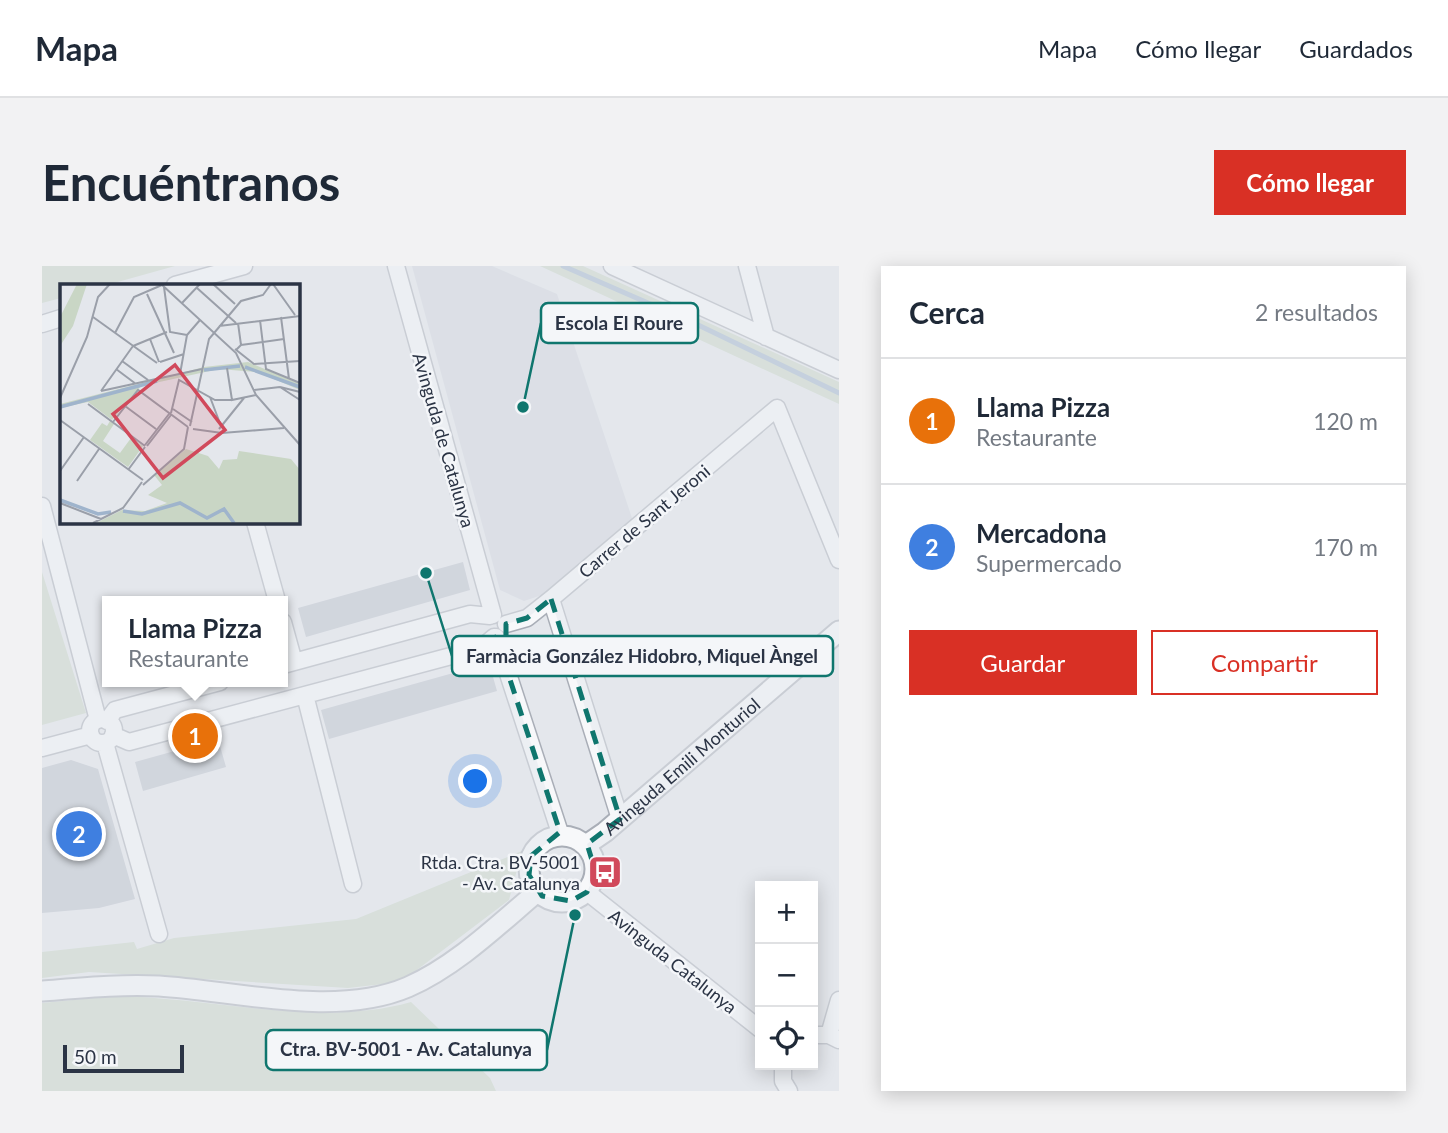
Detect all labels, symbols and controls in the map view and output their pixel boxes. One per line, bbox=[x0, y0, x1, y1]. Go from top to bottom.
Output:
text: Mapa bbox=[35, 28, 118, 68]
text: Mapa bbox=[1038, 34, 1097, 63]
text: Cómo llegar bbox=[1135, 34, 1261, 63]
text: Guardados bbox=[1299, 34, 1413, 63]
button: Cómo llegar bbox=[1214, 150, 1406, 215]
text: Encuéntranos bbox=[42, 153, 340, 211]
inset map bbox=[60, 284, 299, 523]
text: Cerca bbox=[909, 294, 985, 330]
text: 2 resultados bbox=[1255, 298, 1378, 326]
callout: Escola El Roure bbox=[541, 303, 698, 343]
text: Escola El Roure bbox=[555, 311, 683, 334]
street label: Avinguda de Catalunya bbox=[409, 350, 479, 530]
text: Llama Pizza bbox=[976, 391, 1110, 423]
text: 1 bbox=[925, 407, 939, 435]
text: 120 m bbox=[1313, 407, 1378, 435]
text: Restaurante bbox=[976, 423, 1097, 451]
street label: Carrer de Sant Jeroni bbox=[574, 460, 714, 582]
text: Mercadona bbox=[976, 517, 1107, 549]
text: 2 bbox=[925, 533, 939, 561]
text: 170 m bbox=[1313, 533, 1378, 561]
text: Supermercado bbox=[976, 549, 1122, 577]
popup bbox=[102, 596, 288, 687]
text: Llama Pizza bbox=[128, 612, 262, 644]
button: Guardar bbox=[909, 630, 1137, 695]
button: Compartir bbox=[1151, 630, 1378, 695]
callout: Farmàcia González Hidobro, Miquel Àngel bbox=[452, 636, 833, 676]
text: Restaurante bbox=[128, 644, 249, 672]
text: Farmàcia González Hidobro, Miquel Àngel bbox=[466, 644, 818, 667]
street label: Avinguda Emili Monturiol bbox=[599, 693, 764, 839]
pin: 1 bbox=[172, 710, 218, 762]
your location bbox=[458, 764, 492, 798]
pin: 2 bbox=[56, 808, 102, 860]
place label: Rtda. Ctra. BV-5001 - Av. Catalunya bbox=[421, 851, 580, 894]
bus stop icon: Rtda. Ctra. BV-5001 - Av. Catalunya bbox=[586, 853, 624, 891]
map controls bbox=[755, 881, 818, 1070]
button: + bbox=[755, 881, 818, 944]
street label: Avinguda Catalunya bbox=[605, 904, 741, 1018]
button: − bbox=[755, 944, 818, 1007]
button: locate bbox=[755, 1007, 818, 1070]
callout: Ctra. BV-5001 - Av. Catalunya bbox=[266, 1030, 547, 1070]
text: Ctra. BV-5001 - Av. Catalunya bbox=[280, 1037, 532, 1060]
scale bar bbox=[63, 1042, 184, 1074]
text: 50 m bbox=[74, 1045, 117, 1068]

